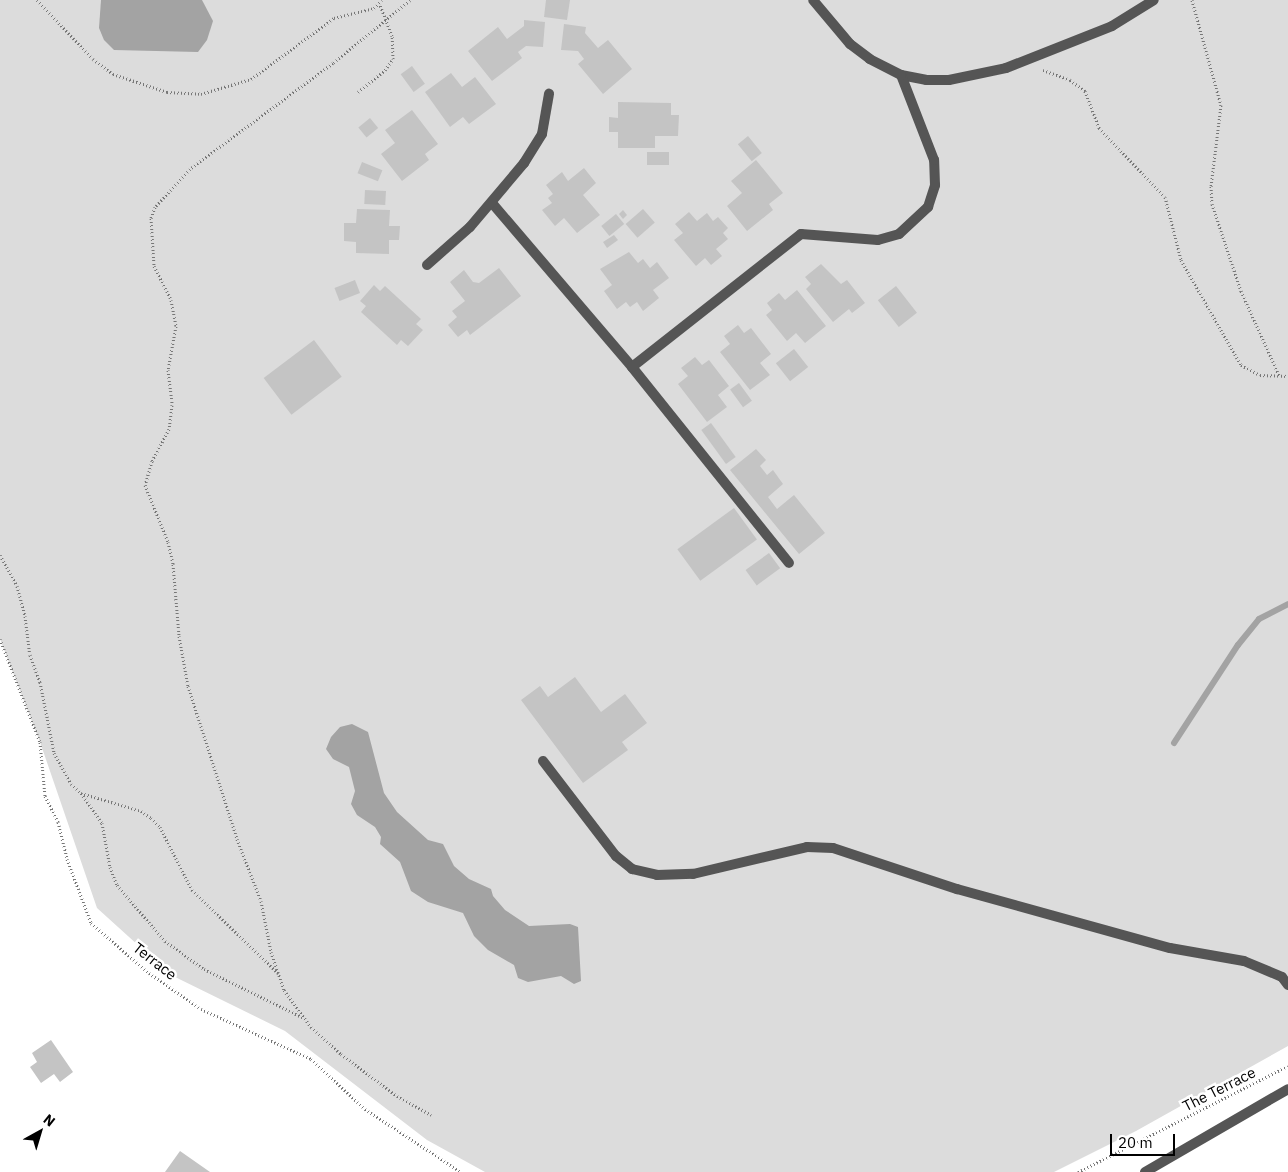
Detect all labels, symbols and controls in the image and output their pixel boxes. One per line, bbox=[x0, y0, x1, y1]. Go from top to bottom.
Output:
street label: Terrace bbox=[130, 938, 180, 984]
street label: The Terrace bbox=[1180, 1063, 1258, 1115]
north arrow bbox=[15, 1107, 65, 1157]
text: N bbox=[40, 1110, 59, 1131]
scale bar bbox=[1113, 1124, 1178, 1156]
text: 20 m bbox=[1118, 1133, 1153, 1152]

